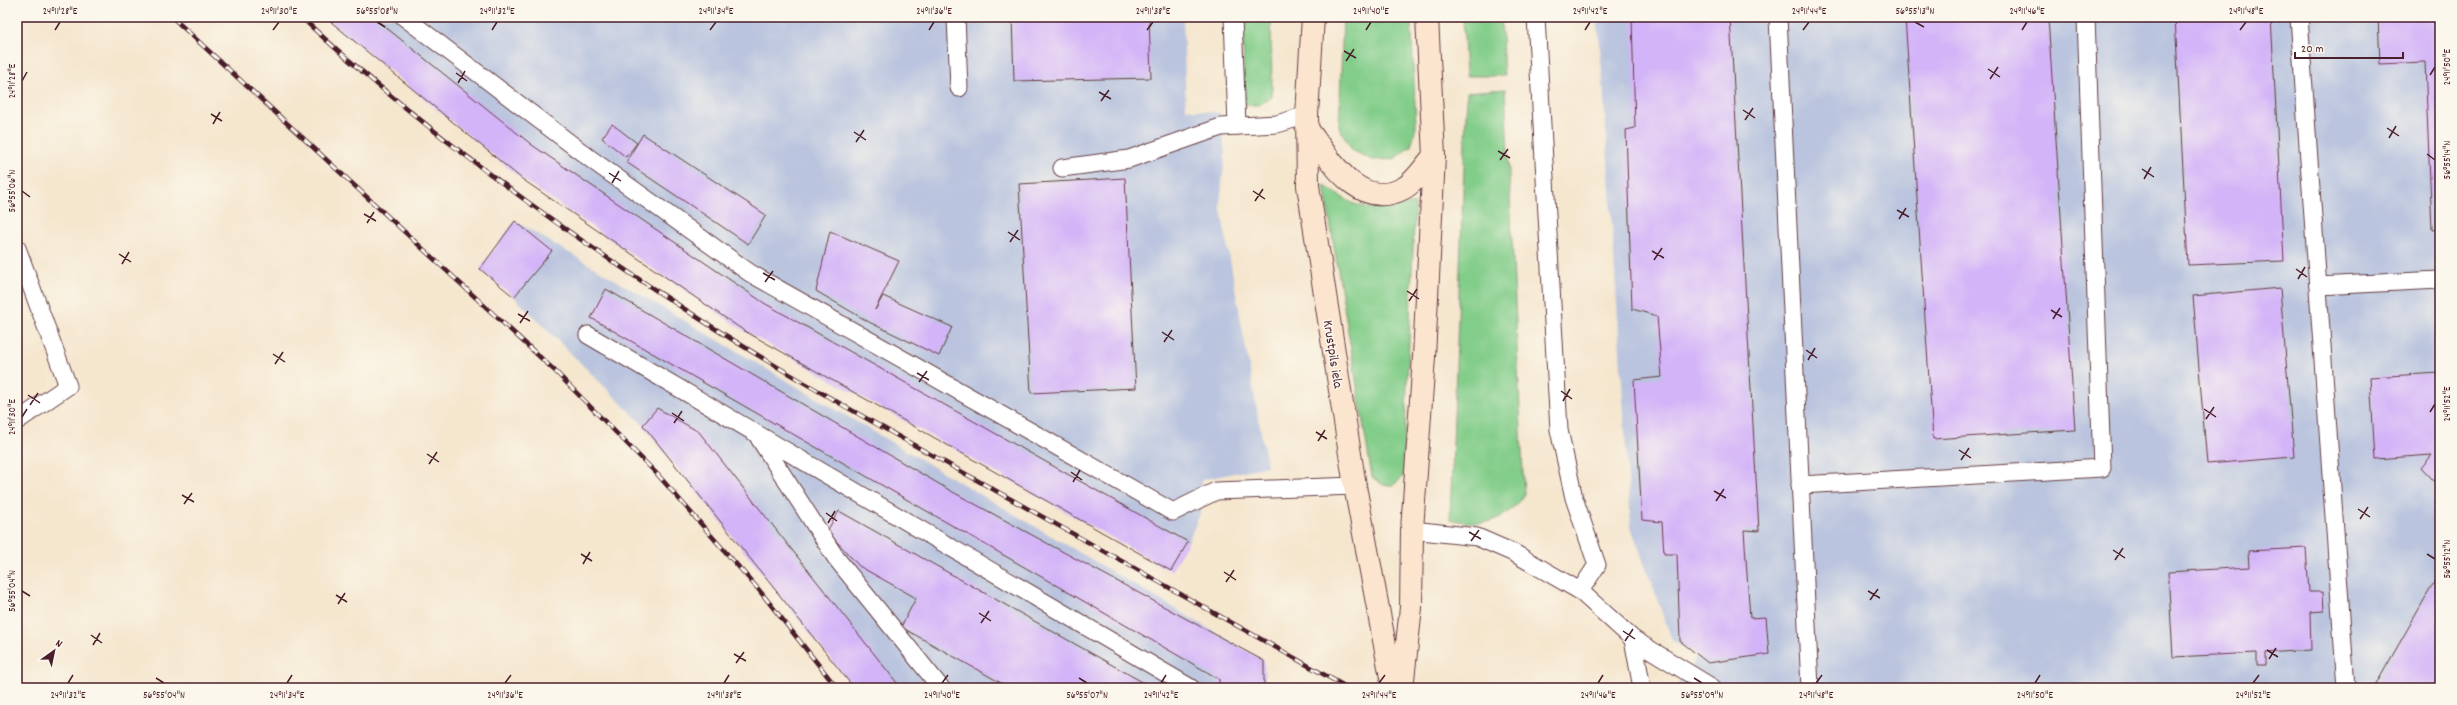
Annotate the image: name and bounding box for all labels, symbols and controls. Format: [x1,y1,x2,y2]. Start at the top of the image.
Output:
text: 24°11'28"E [43,5,78,19]
text: 24°11'30"E [261,5,297,19]
text: 56°55'08"N [356,5,398,19]
text: 24°11'32"E [480,5,515,19]
text: 24°11'34"E [699,5,734,19]
text: 24°11'36"E [916,5,952,19]
text: 24°11'38"E [1136,5,1171,19]
text: 24°11'40"E [1353,5,1389,19]
text: 24°11'42"E [1573,5,1608,19]
text: 24°11'44"E [1792,5,1827,19]
text: 56°55'13"N [1895,5,1935,19]
text: 24°11'46"E [2009,5,2045,19]
text: 24°11'48"E [2229,5,2264,19]
scale bar [2295,34,2403,60]
text: 20 m [2301,41,2324,58]
text: 24°11'50"E [2441,48,2455,85]
text: 24°11'28"E [6,63,20,98]
text: 56°55'14"N [2441,141,2455,179]
text: 56°55'06"N [6,170,20,212]
street label: Krustpils iela [1317,319,1347,390]
text: 24°11'52"E [2441,386,2455,422]
text: 24°11'30"E [6,399,20,435]
text: 56°55'12"N [2441,539,2455,579]
text: 56°55'04"N [6,570,20,612]
north arrow [34,631,74,671]
text: N [52,636,65,653]
text: 24°11'32"E [51,689,86,703]
text: 56°55'04"N [143,689,185,703]
text: 24°11'34"E [270,689,305,703]
text: 24°11'36"E [487,689,523,703]
text: 24°11'38"E [707,689,742,703]
text: 24°11'40"E [924,689,960,703]
text: 56°55'07"N [1066,689,1108,703]
text: 24°11'42"E [1144,689,1179,703]
text: 24°11'44"E [1362,689,1397,703]
text: 24°11'46"E [1580,689,1616,703]
text: 56°55'09"N [1681,689,1723,703]
text: 24°11'48"E [1799,689,1834,703]
text: 24°11'50"E [2017,689,2054,703]
text: 24°11'52"E [2235,689,2271,703]

